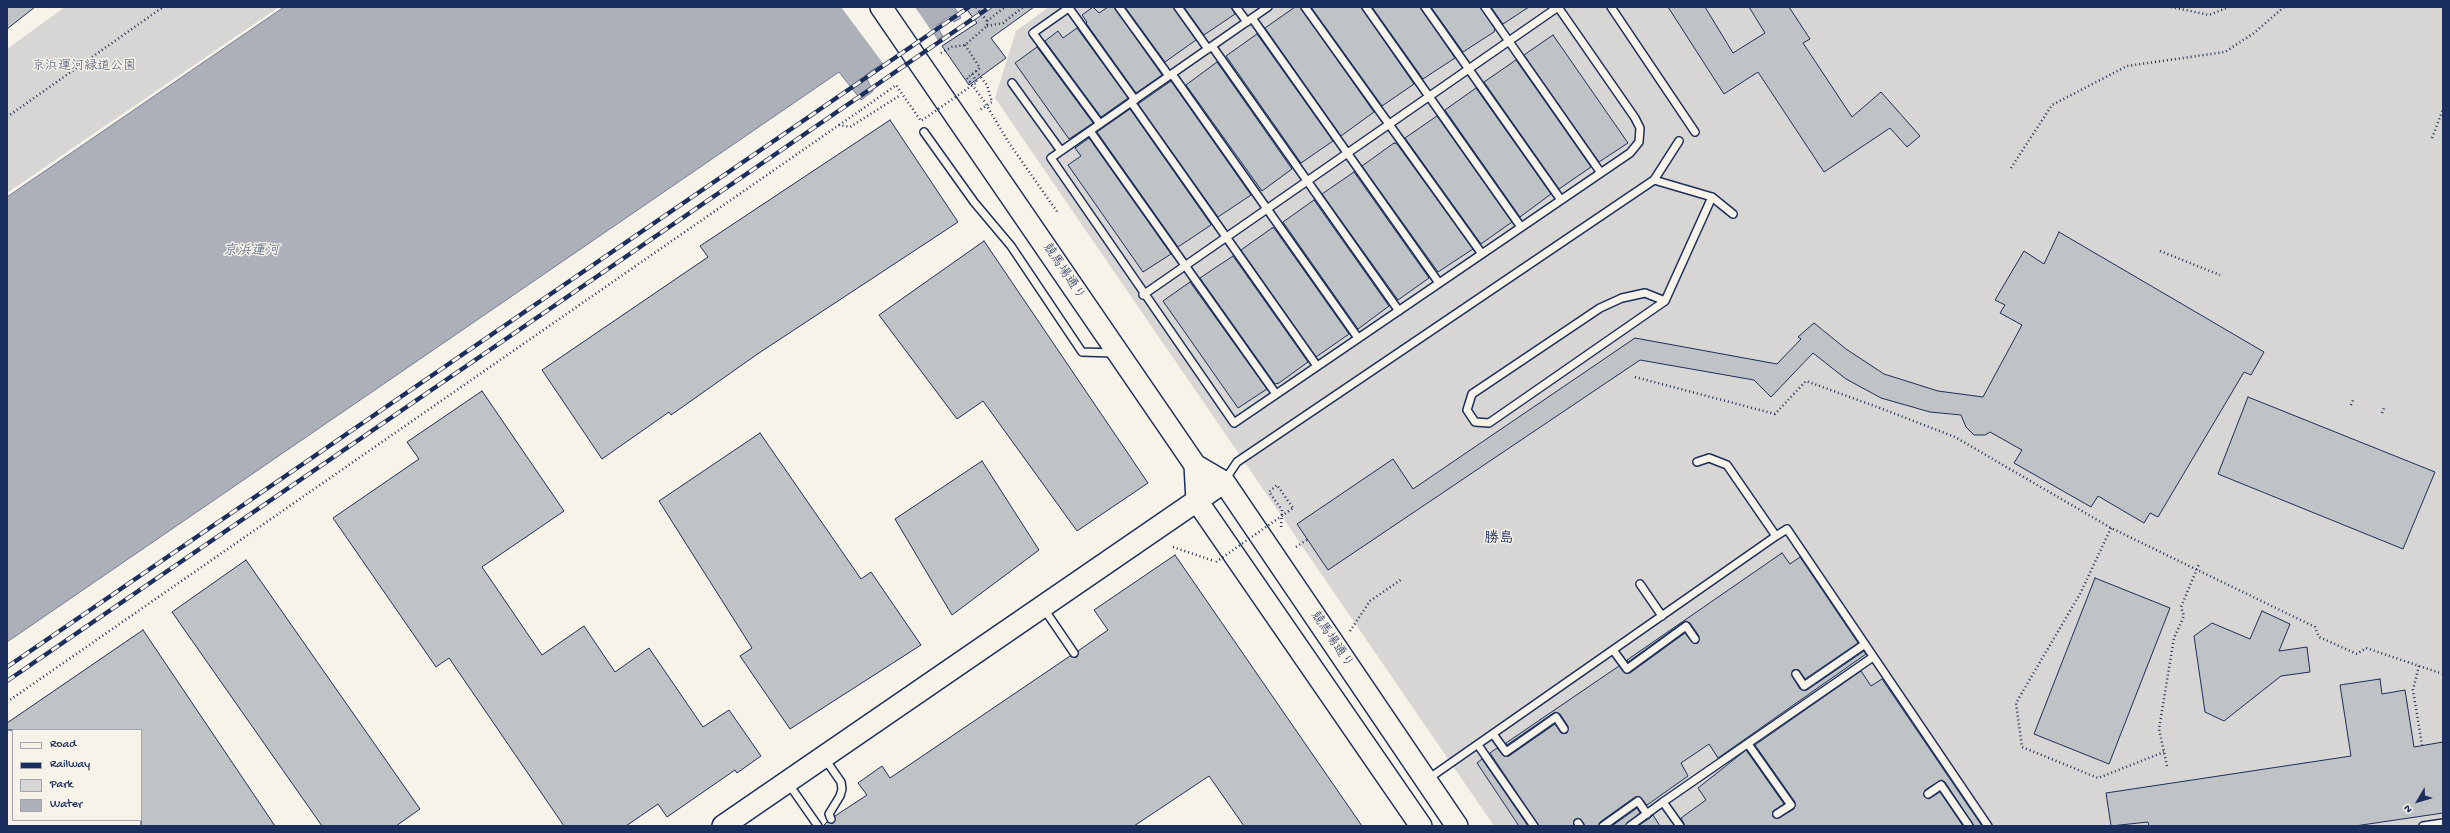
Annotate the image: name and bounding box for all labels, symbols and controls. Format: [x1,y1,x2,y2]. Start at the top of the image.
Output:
park label: 京浜運河緑道公園 [32,59,136,75]
street label: 競馬場通り [1038,241,1088,303]
water label: 京浜運河 [223,244,279,260]
district label: 勝島 [1484,531,1514,549]
street label: 競馬場通り [1306,609,1356,671]
legend [12,729,142,821]
text: Road [50,738,76,752]
text: Railway [50,758,90,772]
text: Park [50,778,73,792]
north arrow [2398,781,2438,821]
text: Water [50,798,82,812]
text: N [2402,802,2415,815]

